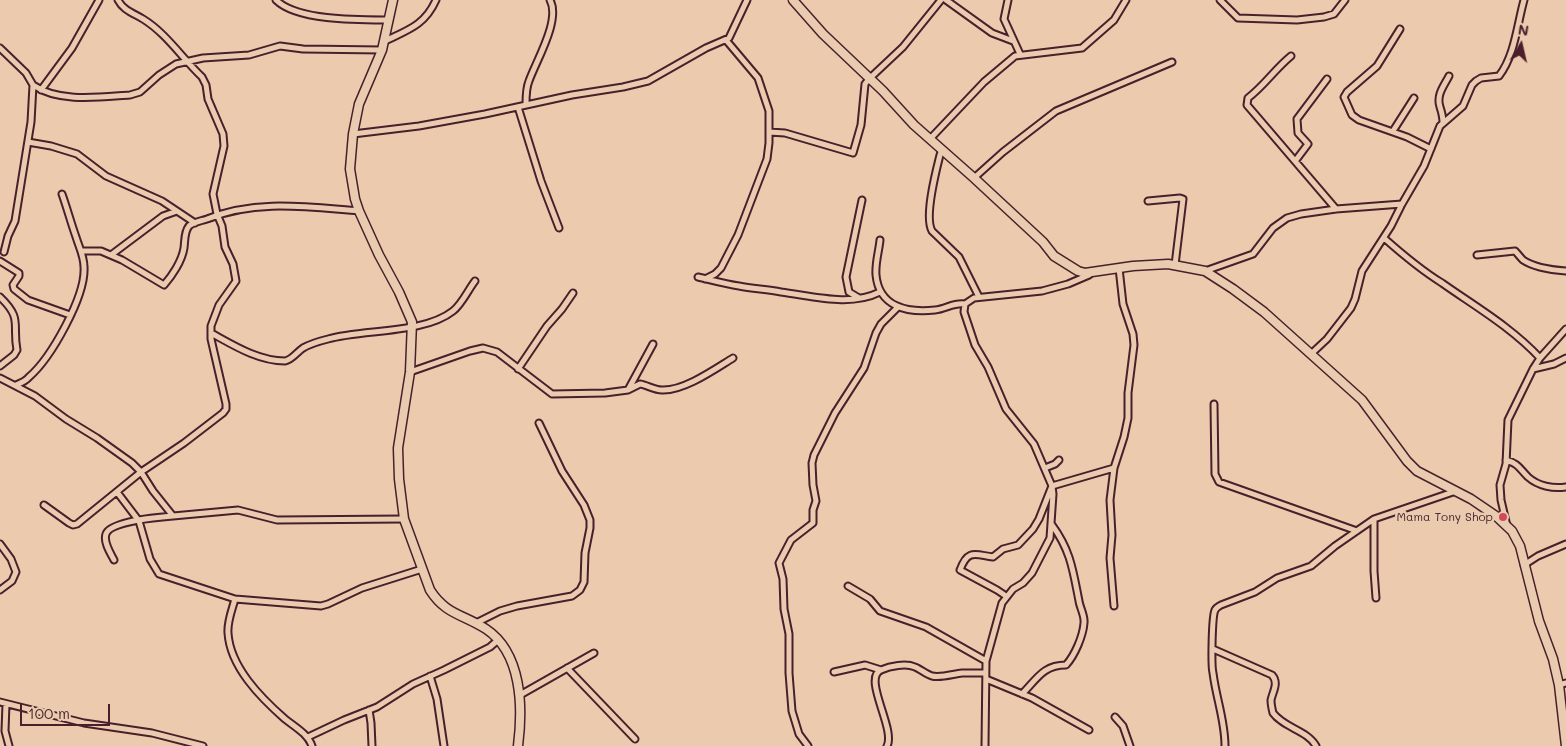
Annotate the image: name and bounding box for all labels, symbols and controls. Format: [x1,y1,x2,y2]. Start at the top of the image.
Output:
text: N [1517,19,1530,40]
north arrow [1496,20,1546,70]
place label: Mama Tony Shop [1396,510,1493,524]
marker: Mama Tony Shop [1497,511,1509,523]
scale bar [22,694,112,726]
text: 100 m [28,703,70,723]

